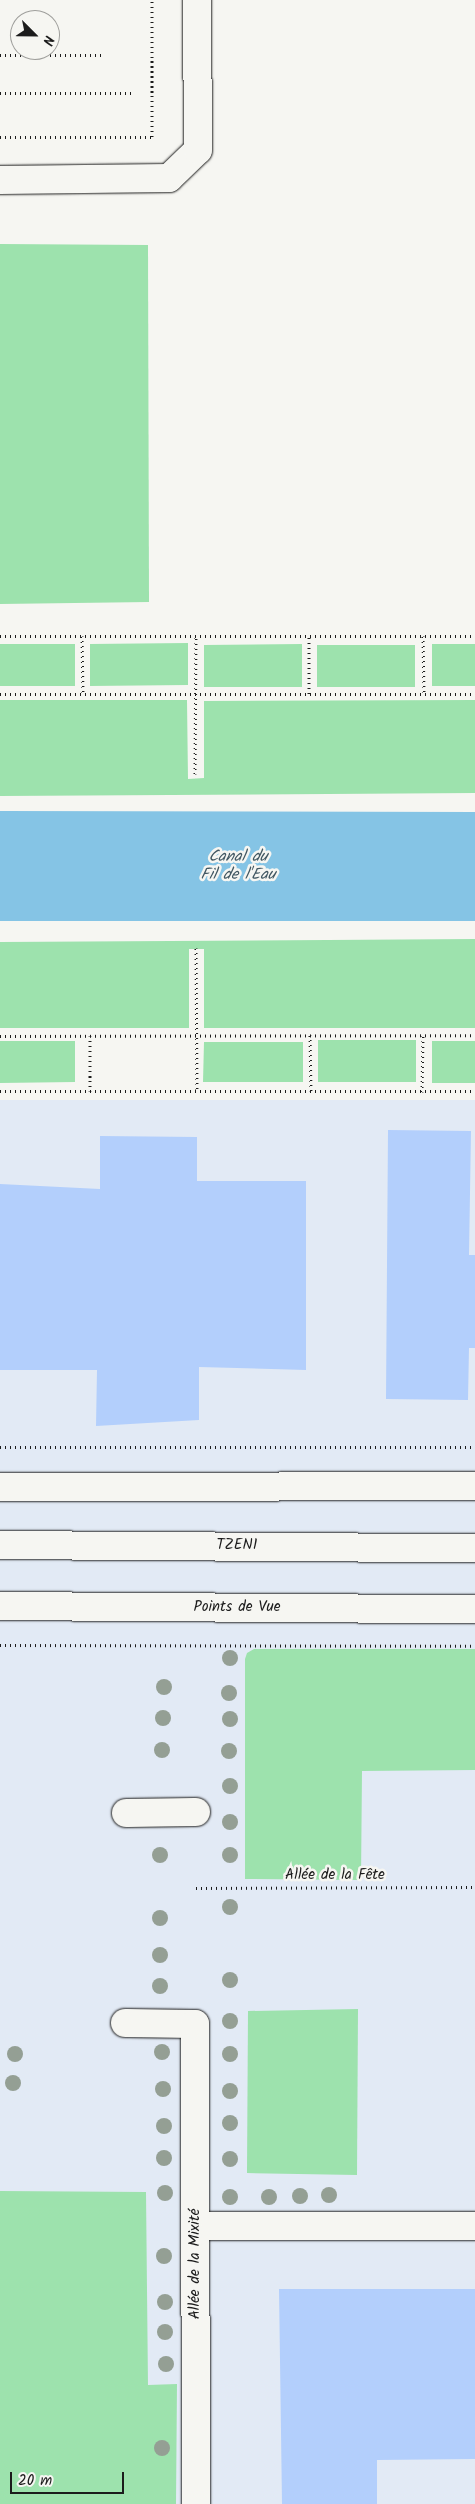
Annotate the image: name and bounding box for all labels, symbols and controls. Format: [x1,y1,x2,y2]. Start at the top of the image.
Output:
north arrow [10,10,60,60]
text: N [36,32,60,49]
water label: Canal du Fil de l'Eau [201,847,275,885]
street label: TZEN1 [217,1537,257,1555]
street label: Points de Vue [194,1599,280,1617]
street label: Allée de la Fête [285,1867,385,1885]
street label: Allée de la Mixité [187,2209,205,2319]
scale bar [12,2462,126,2494]
text: 20 m [18,2469,52,2493]

